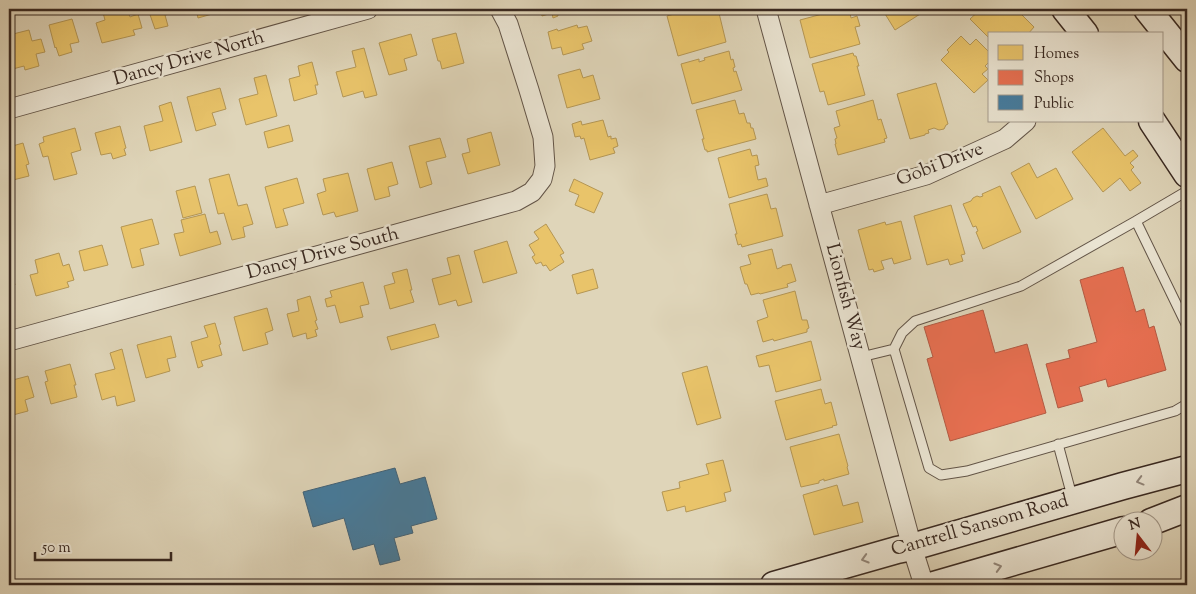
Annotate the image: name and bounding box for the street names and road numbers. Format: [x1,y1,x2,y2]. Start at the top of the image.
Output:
street label: Dancy Drive North [110,24,268,94]
street label: Gobi Drive [893,136,988,194]
street label: Dancy Drive South [244,221,402,287]
street label: Lionfish Way [818,241,872,354]
street label: Cantrell Sansom Road [888,488,1072,564]

